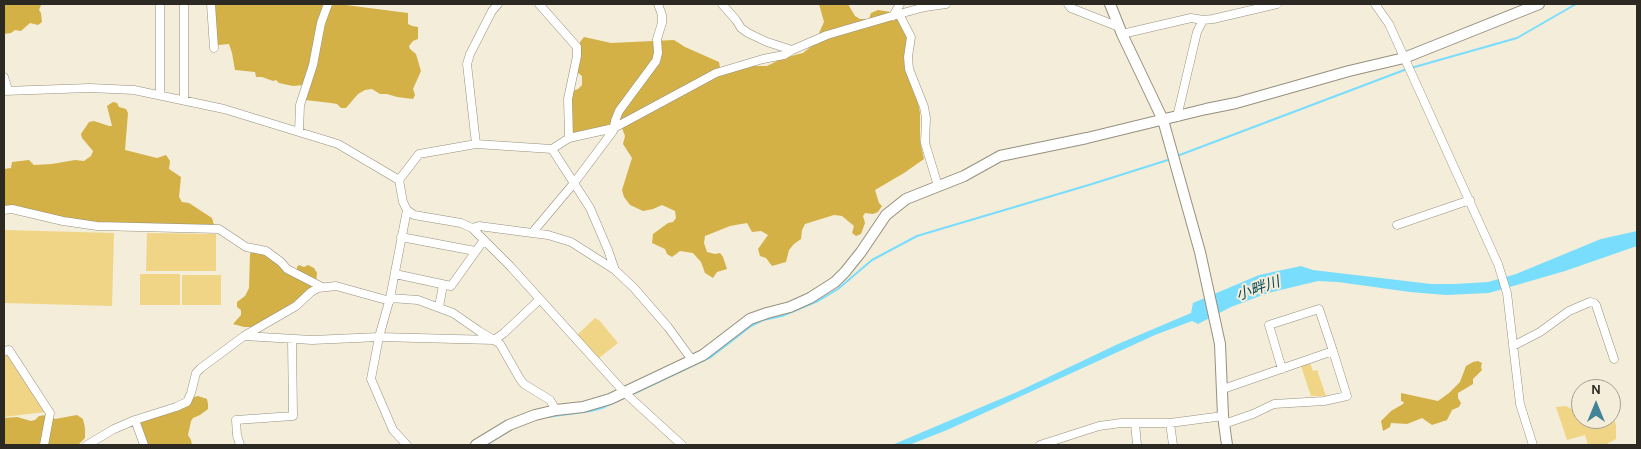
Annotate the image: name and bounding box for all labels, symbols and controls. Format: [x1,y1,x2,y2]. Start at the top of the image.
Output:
water label: 小畔川 [1234,273,1282,305]
north arrow [1571,379,1621,429]
text: N [1591,381,1601,398]

